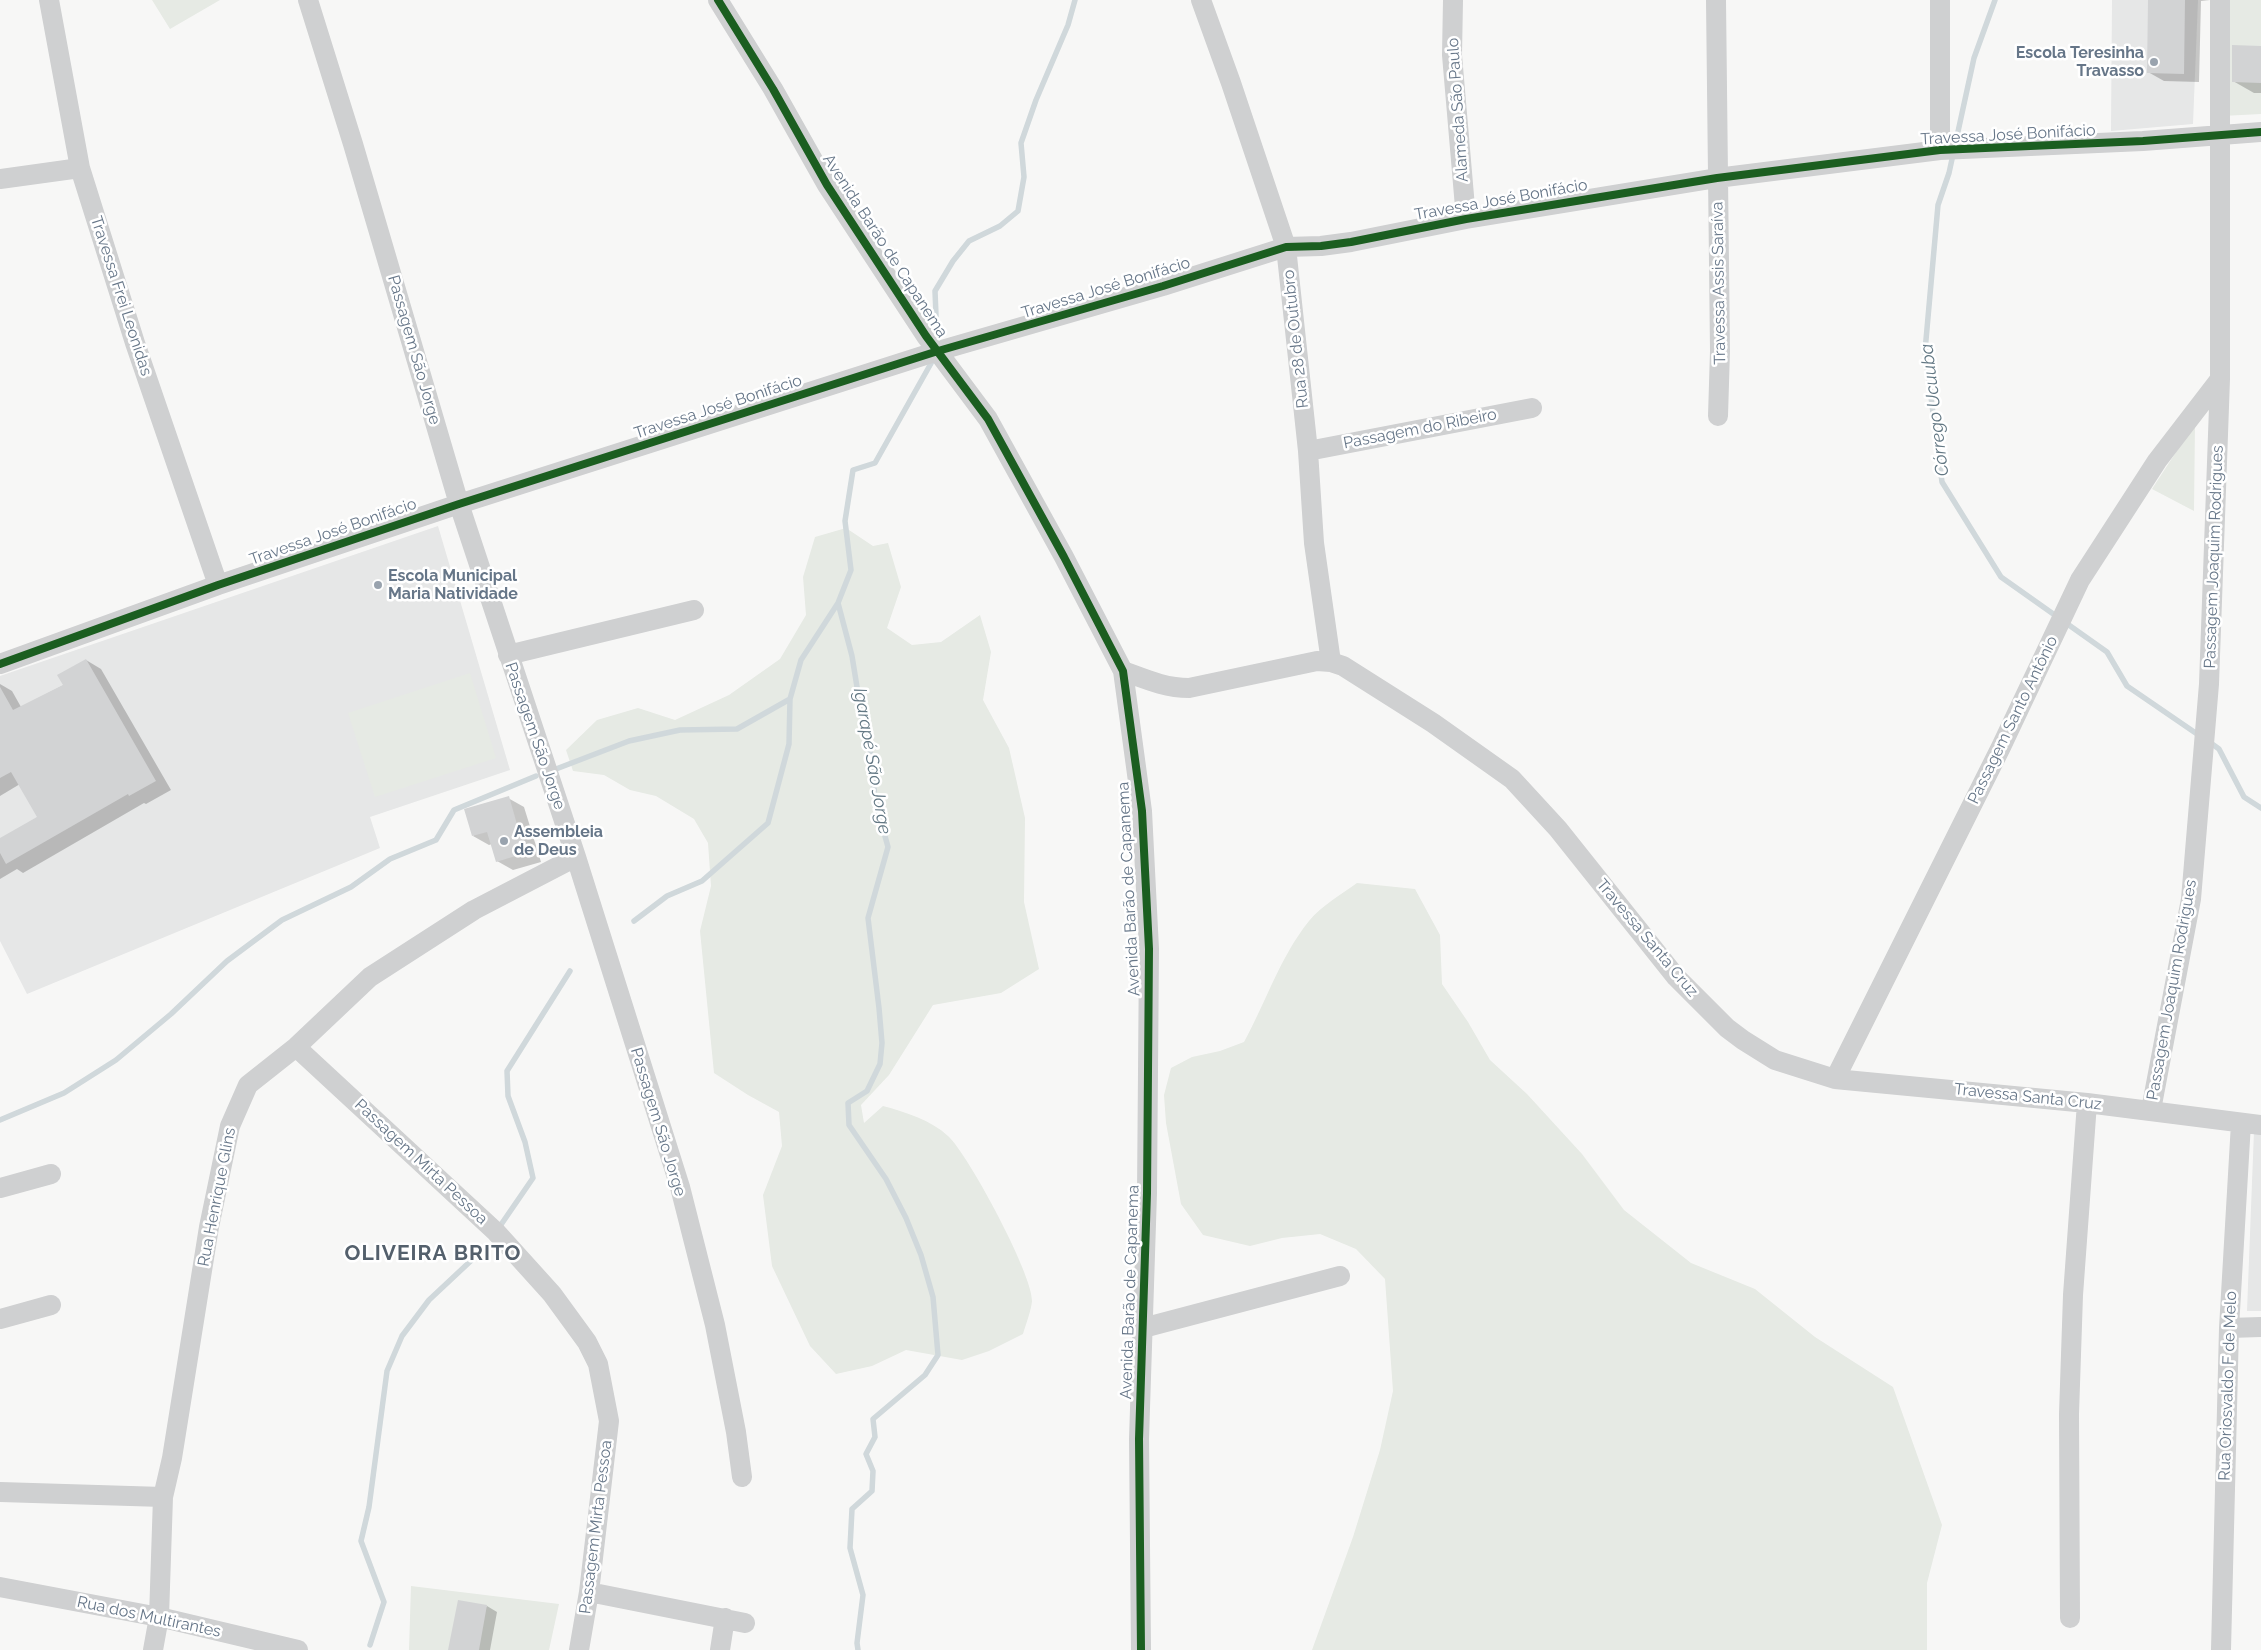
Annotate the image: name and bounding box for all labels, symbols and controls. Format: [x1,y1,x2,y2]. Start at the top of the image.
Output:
street label: Alameda São Paulo [1443,37,1473,183]
place label: Escola Teresinha Travasso [2016,43,2144,81]
marker: Escola Teresinha Travasso [2148,56,2160,68]
street label: Travessa José Bonifácio [1920,121,2096,149]
street label: Avenida Barão de Capanema [819,151,951,341]
street label: Travessa José Bonifácio [1413,175,1589,225]
street label: Travessa Assis Saraíva [1708,201,1730,365]
street label: Travessa Frei Leonidas [86,214,156,378]
street label: Travessa José Bonifácio [1019,253,1193,323]
street label: Rua 28 de Outubro [1279,269,1313,409]
street label: Passagem São Jorge [383,273,445,427]
water label: Córrego Ucuuba [1916,342,1954,478]
street label: Travessa José Bonifácio [632,371,804,443]
street label: Passagem do Ribeiro [1342,405,1498,453]
street label: Passagem Joaquim Rodrigues [2201,445,2227,669]
street label: Travessa José Bonifácio [247,494,419,570]
place label: Escola Municipal Maria Natividade [388,566,518,604]
marker: Escola Municipal Maria Natividade [372,579,384,591]
street label: Passagem Santo Antônio [1964,633,2062,807]
street label: Passagem São Jorge [501,660,569,812]
water label: Igarapé São Jorge [849,686,895,836]
street label: Avenida Barão de Capanema [1114,781,1144,997]
place label: Assembleia de Deus [514,822,603,860]
marker: Assembleia de Deus [498,835,510,847]
street label: Travessa Santa Cruz [1592,875,1702,1001]
street label: Passagem Joaquim Rodrigues [2143,878,2201,1102]
street label: Passagem São Jorge [626,1045,690,1199]
street label: Travessa Santa Cruz [1953,1080,2103,1114]
street label: Passagem Mirta Pessoa [350,1095,492,1229]
street label: Rua Henrique Glins [194,1126,240,1268]
street label: Avenida Barão de Capanema [1117,1184,1143,1400]
district label: OLIVEIRA BRITO [343,1241,523,1267]
street label: Rua Oriosvaldo F de Melo [2215,1291,2241,1481]
street label: Passagem Mirta Pessoa [576,1439,616,1615]
street label: Rua dos Multirantes [75,1592,223,1642]

